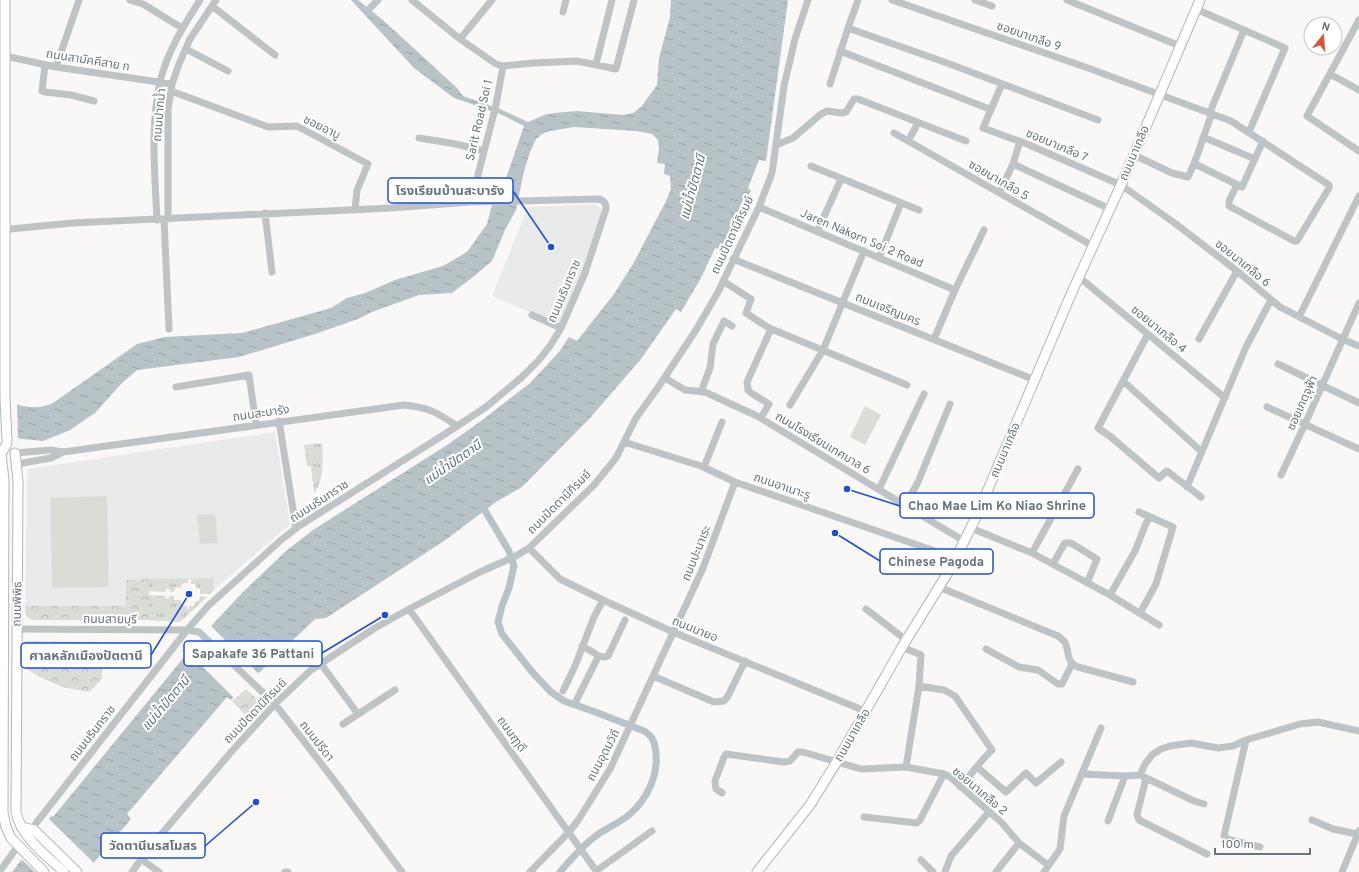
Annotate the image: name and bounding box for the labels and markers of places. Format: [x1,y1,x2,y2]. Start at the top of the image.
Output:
callout: โรงเรียนบ้านสะบารัง [388,178,513,203]
callout: Chao Mae Lim Ko Niao Shrine [900,493,1094,518]
callout: Chinese Pagoda [880,549,993,574]
callout: Sapakafe 36 Pattani [184,641,322,666]
callout: ศาลหลักเมืองปัตตานี [21,643,151,668]
callout: วัดตานีนรสโมสร [101,833,205,858]

